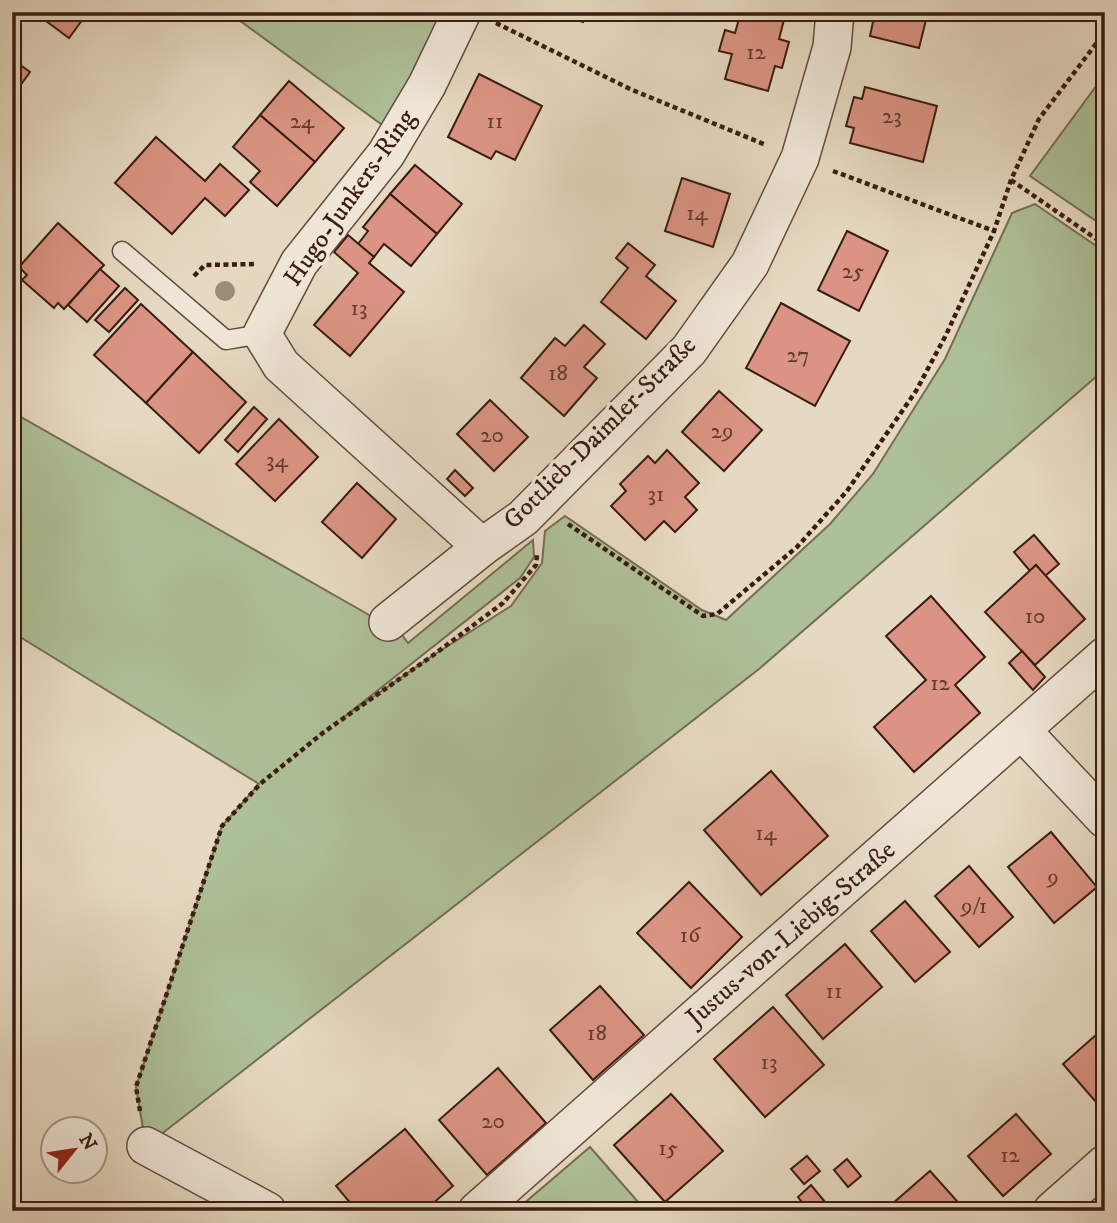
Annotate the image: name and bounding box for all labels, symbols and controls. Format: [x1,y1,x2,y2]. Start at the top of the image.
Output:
house number: 12 [746,38,767,67]
house number: 23 [882,102,902,131]
street label: Hugo-Junkers-Ring [277,103,423,293]
house number: 24 [290,107,315,136]
house number: 11 [487,107,503,136]
house number: 14 [686,199,709,228]
house number: 25 [842,257,864,286]
house number: 13 [350,294,368,323]
street label: Gottlieb-Daimler-Straße [496,329,704,537]
house number: 27 [787,341,809,370]
house number: 18 [548,359,568,388]
house number: 29 [711,417,733,446]
house number: 20 [480,421,504,450]
house number: 34 [266,446,289,475]
house number: 31 [647,480,665,509]
house number: 10 [1025,602,1045,631]
house number: 12 [930,669,951,698]
house number: 14 [755,819,778,848]
street label: Justus-von-Liebig-Straße [678,834,902,1035]
house number: 9 [1046,863,1059,892]
house number: 9/1 [960,892,987,921]
house number: 16 [680,921,701,950]
house number: 11 [826,977,842,1006]
house number: 18 [587,1019,607,1048]
house number: 13 [760,1048,778,1077]
house number: 20 [481,1107,505,1136]
north arrow [38,1114,108,1184]
text: N [74,1130,101,1155]
house number: 15 [658,1134,678,1163]
house number: 12 [1000,1141,1021,1170]

